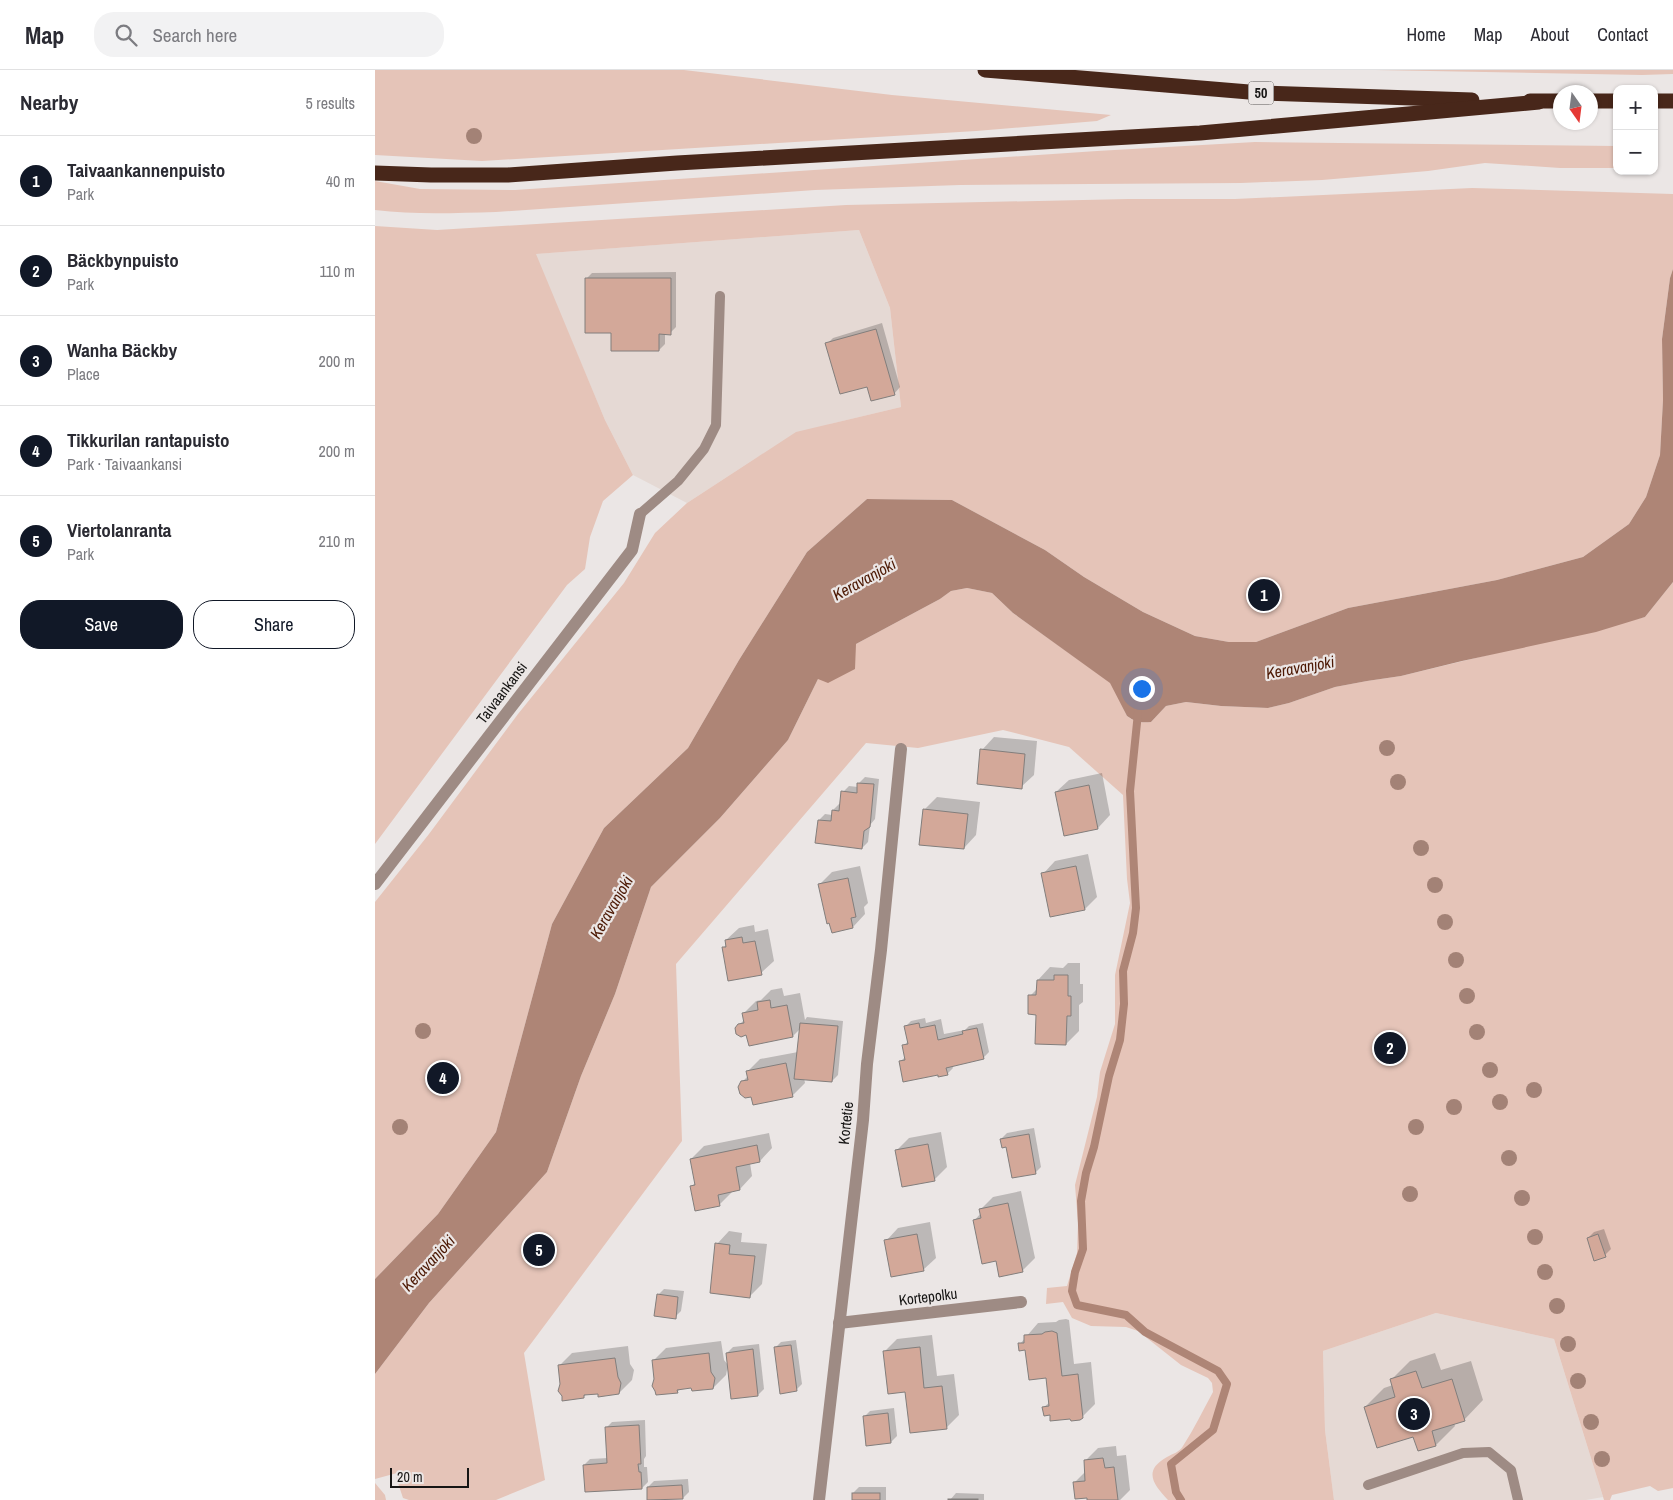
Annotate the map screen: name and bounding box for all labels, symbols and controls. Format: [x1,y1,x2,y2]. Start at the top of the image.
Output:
search box [94,12,444,57]
text: Map [25,19,64,51]
icon: search [112,21,140,49]
text: Search here [152,22,237,48]
text: Home [1406,22,1446,47]
text: Map [1474,22,1503,47]
text: About [1531,22,1569,47]
text: Contact [1597,22,1648,47]
road number: 50 [1249,82,1273,104]
north arrow [1553,85,1598,130]
map controls [1613,85,1658,175]
button: + [1613,85,1658,130]
text: Nearby [20,88,78,117]
text: 5 results [305,92,355,114]
button: − [1613,130,1658,175]
text: Taivaankannenpuisto [67,157,225,183]
text: 1 [32,170,40,192]
text: 40 m [326,170,355,192]
text: Park [67,183,94,205]
text: Bäckbynpuisto [67,247,179,273]
text: 2 [32,260,40,282]
text: 110 m [319,260,355,282]
text: Park [67,273,94,295]
text: Wanha Bäckby [67,337,177,363]
text: 3 [32,350,40,372]
text: 200 m [319,350,355,372]
text: Place [67,363,100,385]
text: Tikkurilan rantapuisto [67,427,230,453]
text: 4 [32,440,40,462]
text: 200 m [319,440,355,462]
text: Park · Taivaankansi [67,453,182,475]
text: Viertolanranta [67,517,172,543]
text: 5 [32,530,40,552]
text: 210 m [319,530,355,552]
text: Park [67,543,94,565]
water label: Keravanjoki [828,552,900,605]
pin: 1 [1248,576,1280,614]
button: Save [20,600,183,649]
button: Share [193,600,355,649]
water label: Keravanjoki [1264,650,1336,684]
street label: Taivaankansi [471,657,532,728]
your location [1129,676,1155,702]
water label: Keravanjoki [584,871,638,942]
pin: 2 [1374,1029,1406,1067]
pin: 4 [427,1059,459,1097]
street label: Kortetie [833,1100,858,1145]
water label: Keravanjoki [396,1230,460,1296]
pin: 5 [523,1231,555,1269]
street label: Kortepolku [897,1282,958,1311]
pin: 3 [1398,1395,1430,1433]
scale bar [390,1465,469,1488]
text: 20 m [397,1468,423,1486]

